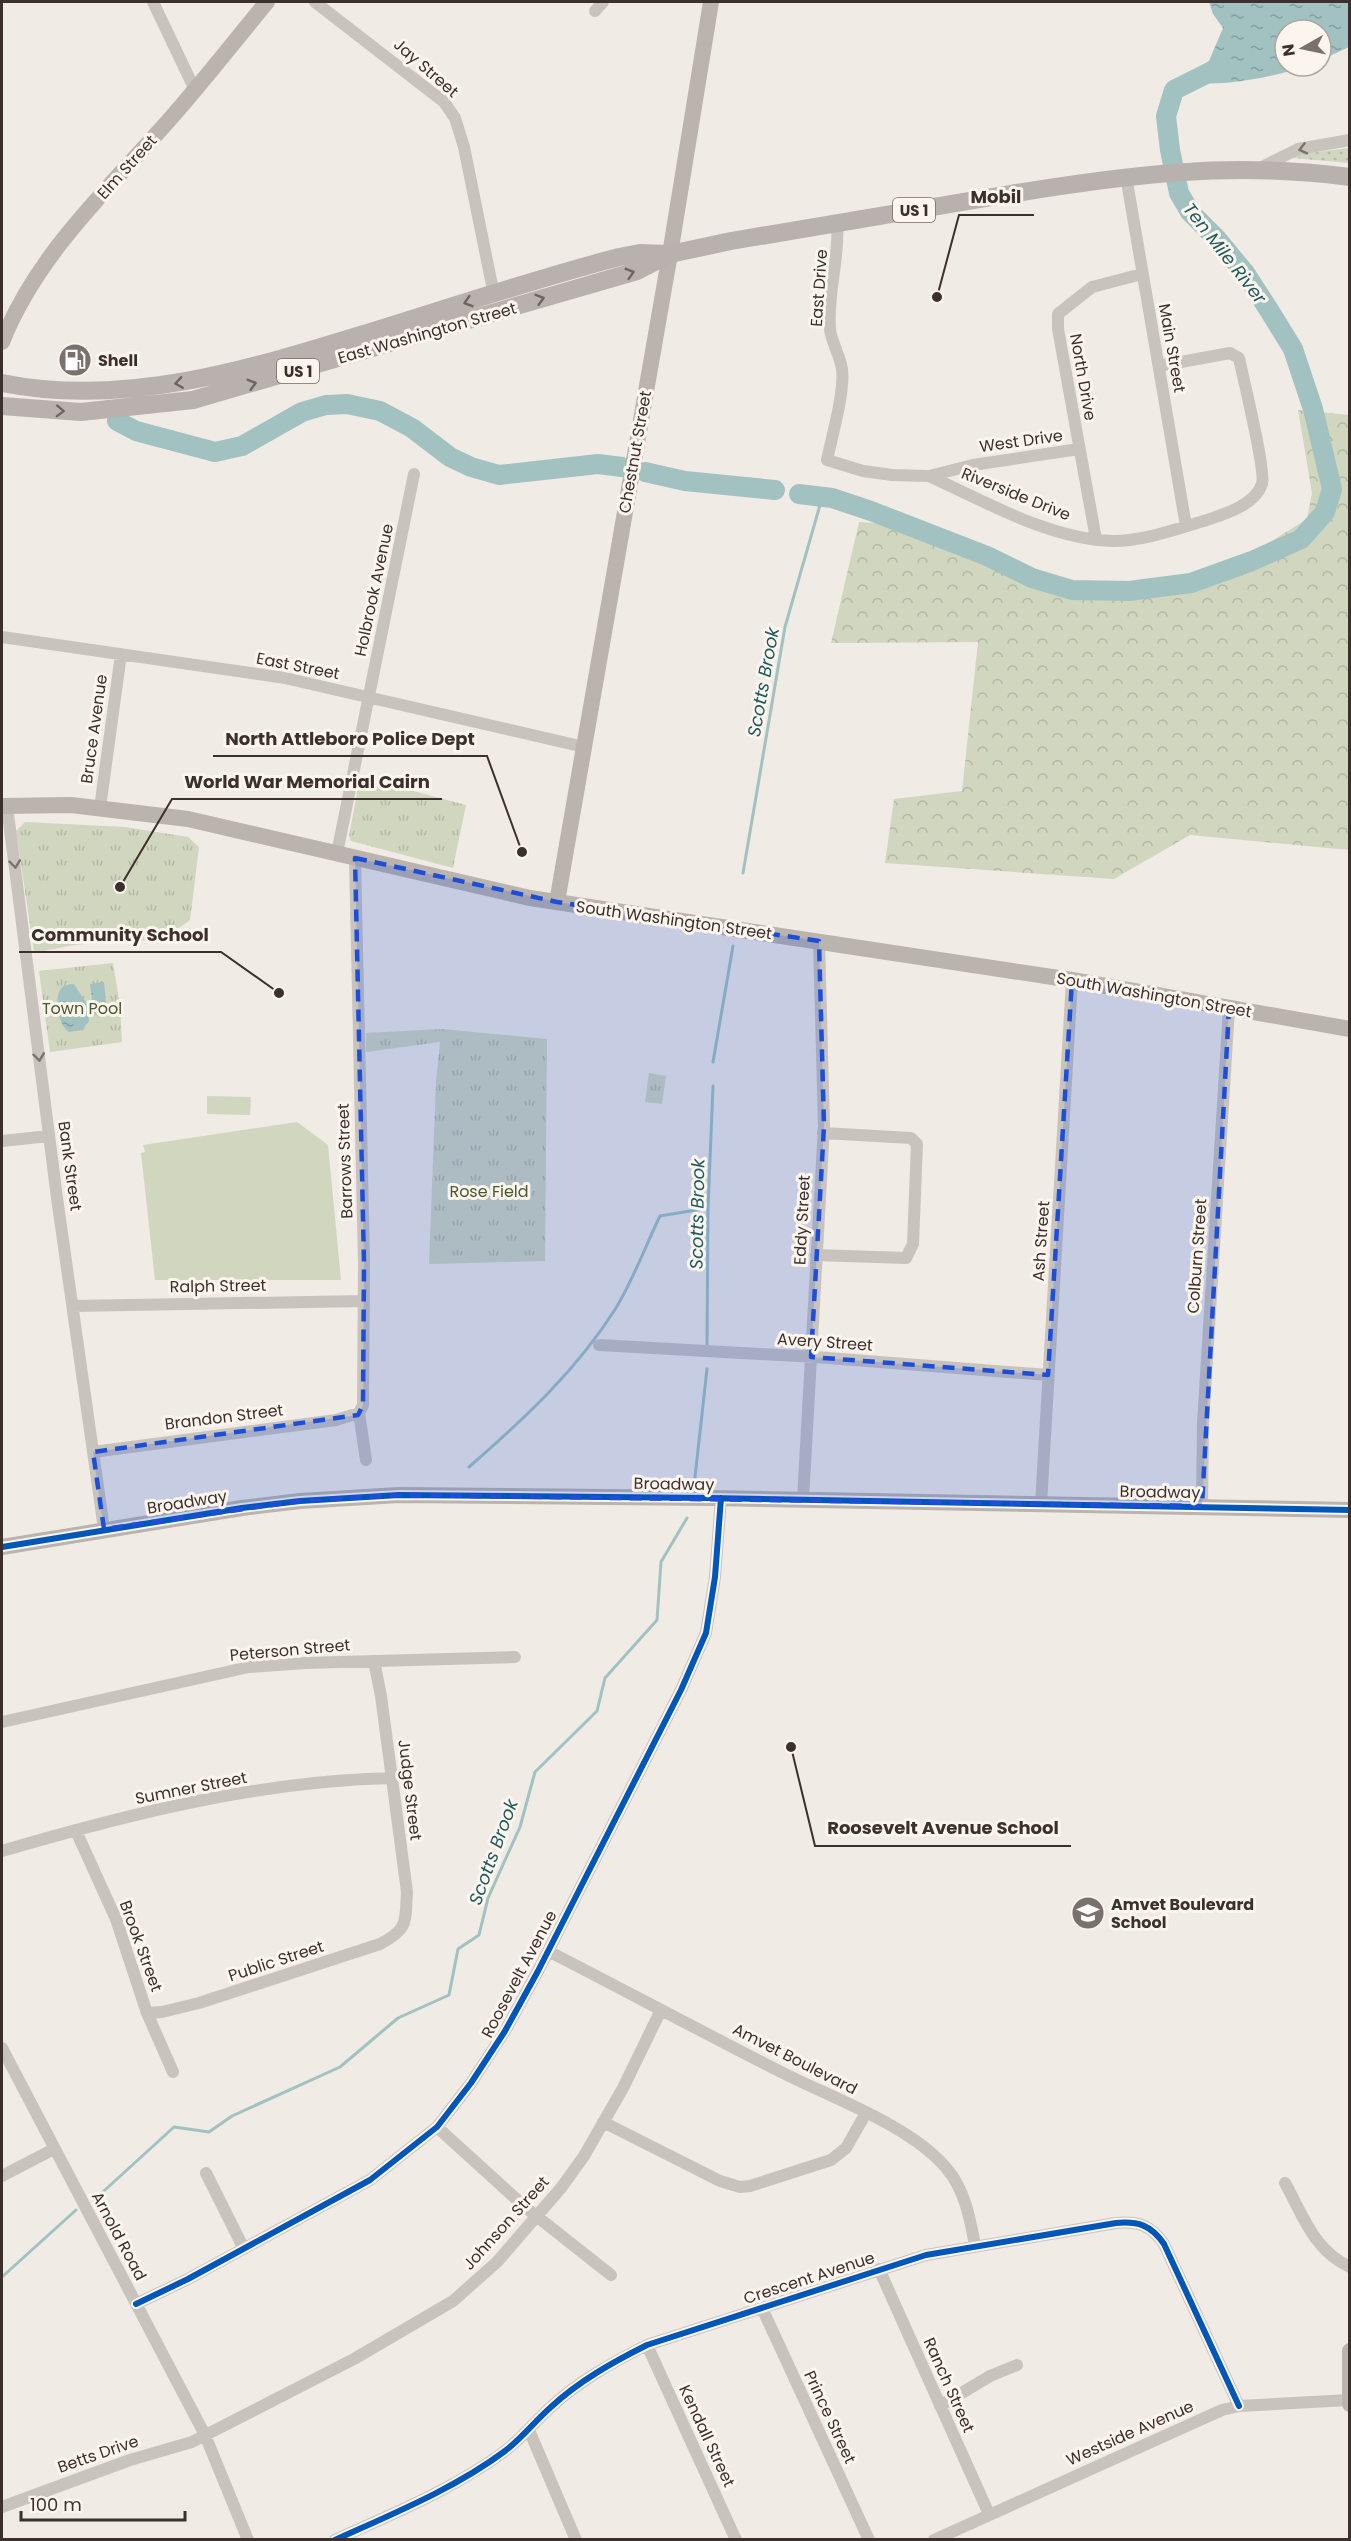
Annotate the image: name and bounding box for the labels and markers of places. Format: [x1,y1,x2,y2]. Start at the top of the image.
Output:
callout: Mobil [959,179,1034,215]
fuel station icon: Shell [57,342,93,378]
place label: Shell [98,349,138,372]
callout: North Attleboro Police Dept [213,720,487,756]
callout: World War Memorial Cairn [172,763,442,799]
callout: Community School [19,916,221,952]
callout: Roosevelt Avenue School [815,1810,1071,1846]
place label: Amvet Boulevard School [1111,1893,1254,1934]
school or university icon: Amvet Boulevard School [1070,1895,1106,1931]

